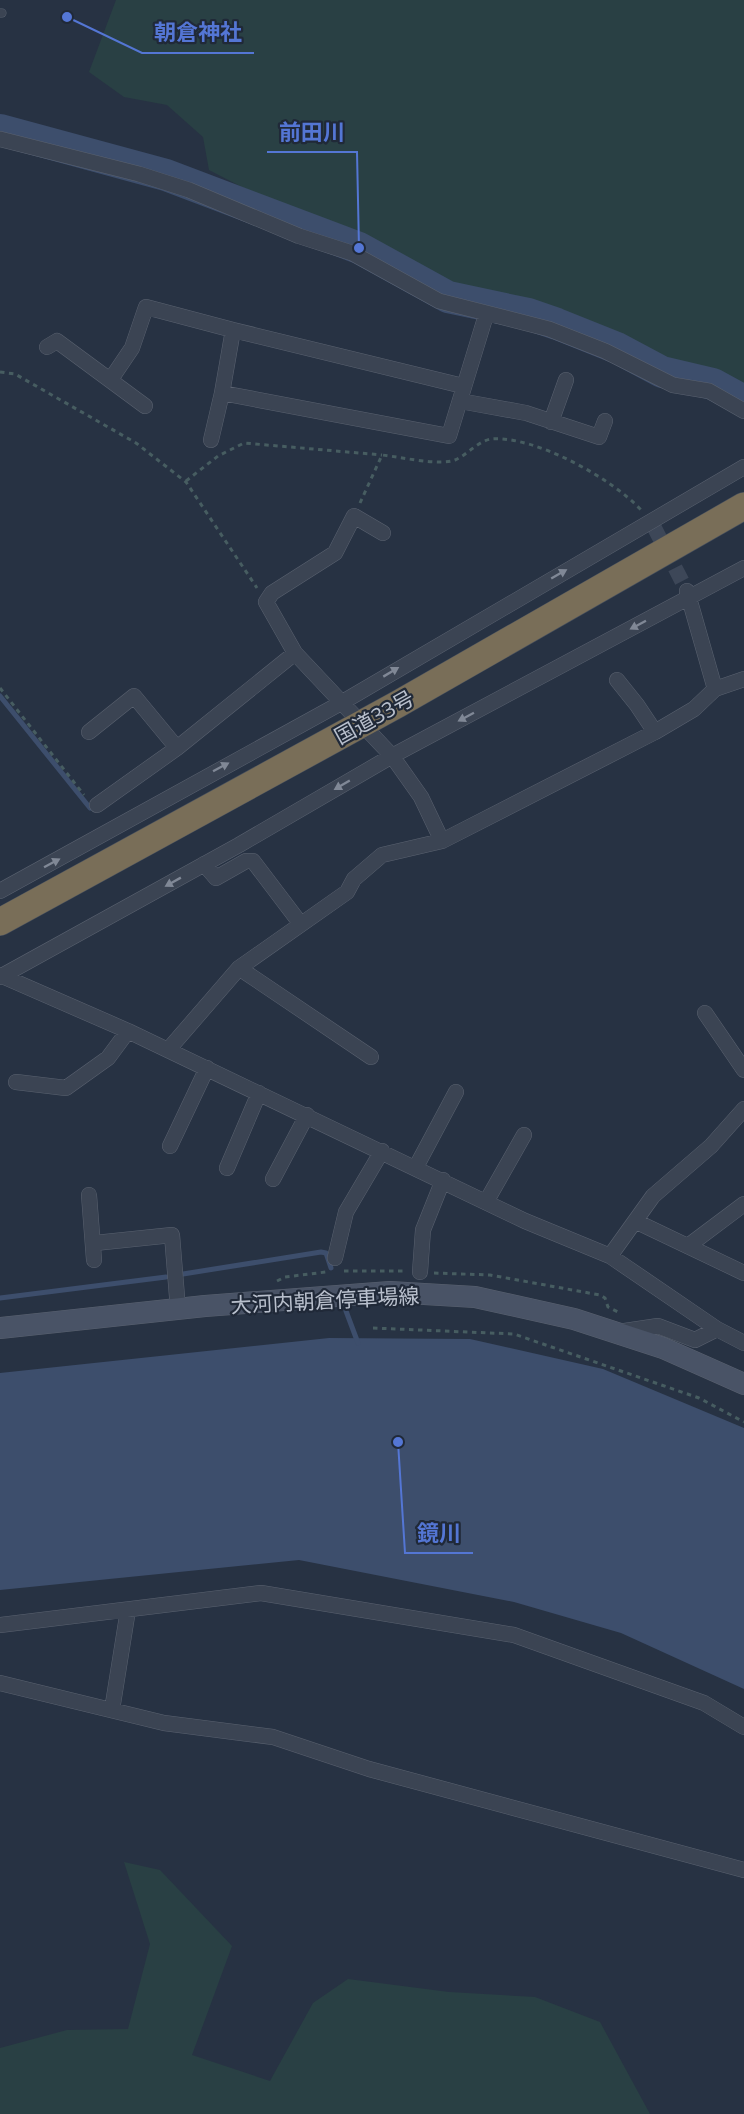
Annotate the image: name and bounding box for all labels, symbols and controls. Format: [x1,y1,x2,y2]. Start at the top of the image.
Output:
callout: 朝倉神社 [142,13,254,53]
text: 朝倉神社 [154,16,242,46]
callout: 前田川 [267,112,357,152]
text: 前田川 [279,116,345,146]
one-way arrow [551,568,567,579]
one-way arrow [629,620,646,630]
one-way arrow [383,667,399,678]
street label: 国道33号 [329,684,419,750]
one-way arrow [457,712,474,722]
one-way arrow [213,762,230,772]
one-way arrow [333,780,350,790]
one-way arrow [43,858,60,868]
one-way arrow [164,877,181,887]
street label: 大河内朝倉停車場線 [230,1281,420,1319]
callout: 鏡川 [405,1513,473,1553]
text: 鏡川 [417,1517,461,1547]

